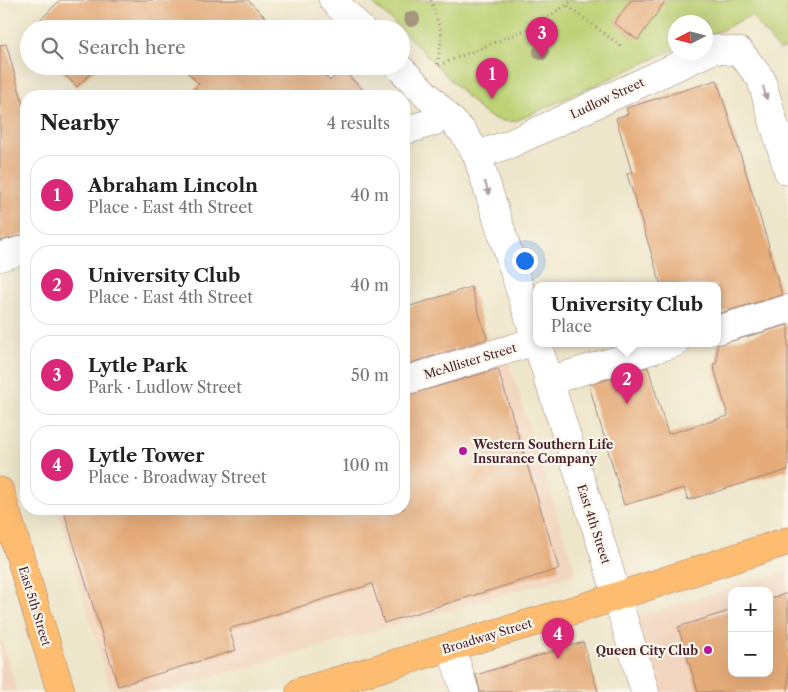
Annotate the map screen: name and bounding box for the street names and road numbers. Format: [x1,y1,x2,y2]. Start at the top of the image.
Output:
street label: Ludlow Street [568,74,647,122]
street label: McAllister Street [422,340,519,382]
street label: East 4th Street [574,482,614,567]
street label: East 5th Street [16,564,54,648]
street label: Broadway Street [440,615,534,657]

